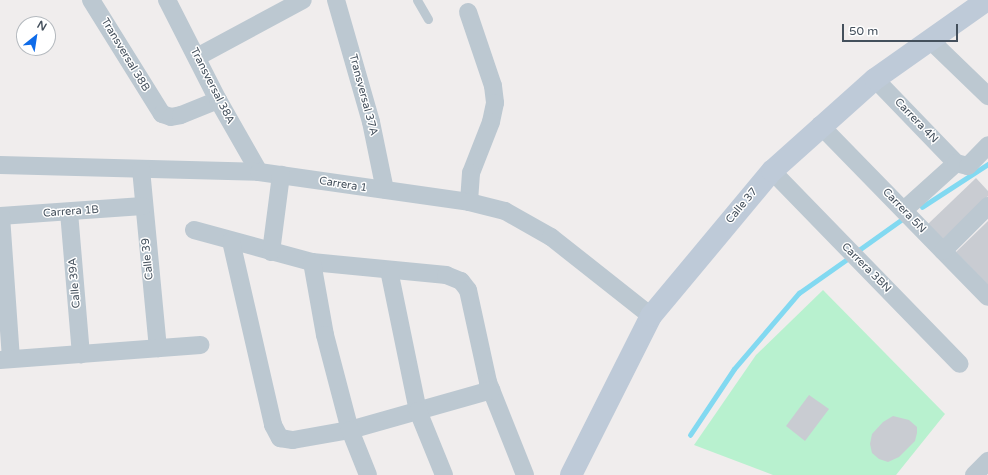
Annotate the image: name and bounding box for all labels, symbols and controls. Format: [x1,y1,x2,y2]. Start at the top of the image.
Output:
north arrow [16,16,56,56]
street label: Transversal 38B [98,16,152,94]
scale bar [844,16,960,42]
text: N [35,18,49,34]
text: 50 m [849,24,878,38]
street label: Transversal 38A [187,46,237,126]
street label: Transversal 37A [346,53,380,137]
street label: Carrera 4N [891,96,941,146]
street label: Carrera 1 [318,175,368,195]
street label: Calle 37 [723,186,761,226]
street label: Carrera 5N [879,186,929,236]
street label: Carrera 1B [43,203,99,221]
street label: Calle 39 [139,237,157,281]
street label: Carrera 3BN [838,240,894,296]
street label: Calle 39A [66,257,84,309]

